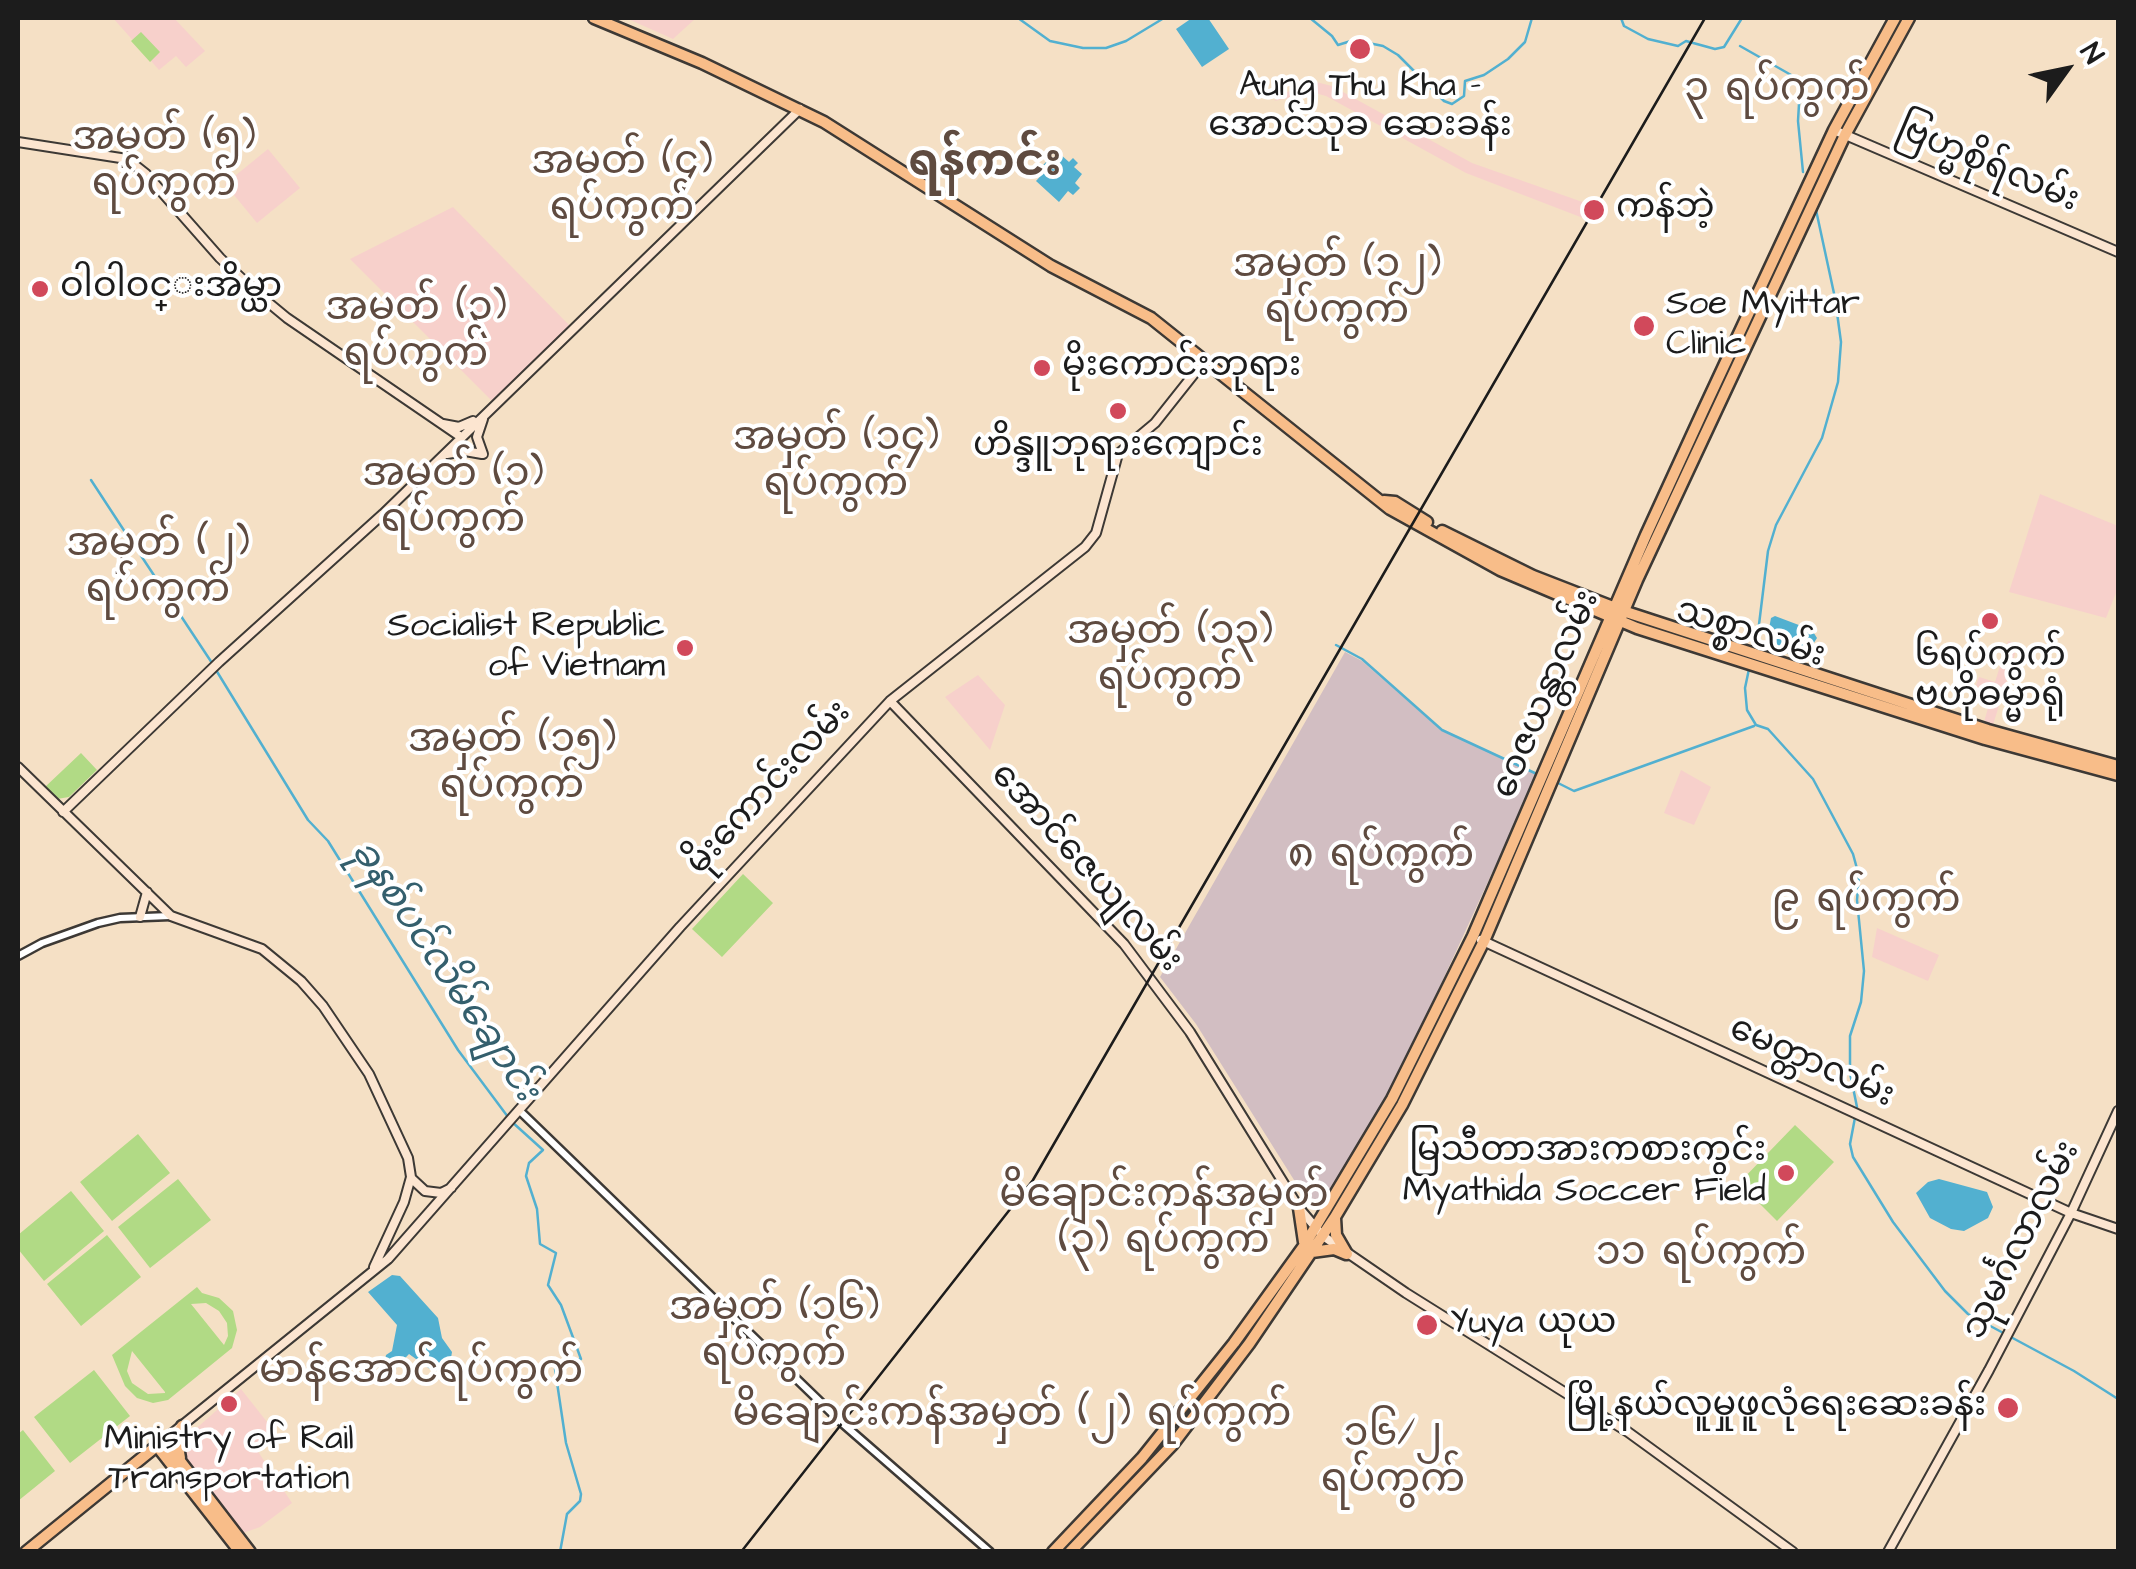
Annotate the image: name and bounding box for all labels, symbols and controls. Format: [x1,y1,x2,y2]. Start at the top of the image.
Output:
north arrow [2016,20,2116,120]
text: N [2070,35,2113,71]
marker: Aung Thu Kha - အောင်သုခ ဆေးခန်း [1347,36,1373,62]
place label: Aung Thu Kha - အောင်သုခ ဆေးခန်း [1208,67,1512,149]
district label: ၃ ရပ်ကွက် [1684,68,1870,116]
street label: ဗြဟ္မစိုရ်လမ်း [1890,109,2084,223]
district label: အမှတ် (၅) ရပ်ကွက် [72,117,256,211]
district label: ရန်ကင်း [908,139,1062,193]
district label: အမှတ် (၄) ရပ်ကွက် [531,141,713,235]
place label: ကန်ဘဲ့ [1616,189,1715,231]
marker: ကန်ဘဲ့ [1581,197,1607,223]
district label: အမှတ် (၁၂) ရပ်ကွက် [1233,244,1441,338]
place label: ဝါဝါဝင္းအိမ္ယာ [60,268,282,310]
marker: ဝါဝါဝင္းအိမ္ယာ [29,278,51,300]
place label: Soe Myittar Clinic [1666,285,1860,367]
district label: အမှတ် (၃) ရပ်ကွက် [325,287,507,381]
marker: Soe Myittar Clinic [1631,313,1657,339]
place label: မိုးကောင်းဘုရား [1062,347,1301,389]
marker: မိုးကောင်းဘုရား [1031,357,1053,379]
marker: ဟိန္ဒူဘုရားကျောင်း [1107,400,1129,422]
district label: အမှတ် (၁၄) ရပ်ကွက် [733,417,939,511]
place label: ဟိန္ဒူဘုရားကျောင်း [973,427,1263,469]
district label: အမှတ် (၁) ရပ်ကွက် [362,453,544,547]
district label: အမှတ် (၂) ရပ်ကွက် [66,523,250,617]
street label: ဝေဇယန္တာလမ်း [1485,585,1611,805]
street label: သစ္စာလမ်း [1670,591,1830,679]
place label: Socialist Republic of Vietnam [387,607,665,689]
marker: ၆ရပ်ကွက် ဗဟိုဓမ္မာရုံ [1979,610,2001,632]
district label: အမှတ် (၁၃) ရပ်ကွက် [1067,611,1273,705]
marker: Socialist Republic of Vietnam [674,637,696,659]
place label: ၆ရပ်ကွက် ဗဟိုဓမ္မာရုံ [1914,637,2066,719]
street label: မိုးကောင်းလမ်း [679,693,861,885]
district label: အမှတ် (၁၅) ရပ်ကွက် [408,719,616,813]
street label: အောင်ဇေယျလမ်း [980,756,1190,982]
water label: ခုနစ်ပင်လိမ်ချောင်း [339,832,547,1112]
district label: ၈ ရပ်ကွက် [1288,834,1474,882]
district label: ၉ ရပ်ကွက် [1771,879,1961,927]
street label: မေတ္တာလမ်း [1722,1009,1900,1119]
place label: မြသီတာအားကစားကွင်း Myathida Soccer Field [1403,1132,1766,1214]
street label: သုမင်္ဂလာလမ်း [1955,1135,2091,1347]
marker: မြသီတာအားကစားကွင်း Myathida Soccer Field [1775,1162,1797,1184]
district label: မိချောင်းကန်အမှတ် (၃) ရပ်ကွက် [999,1174,1329,1268]
district label: ၁၁ ရပ်ကွက် [1596,1232,1806,1280]
district label: အမှတ် (၁၆) ရပ်ကွက် [669,1287,879,1381]
place label: Yuya ယုယ [1450,1304,1616,1346]
marker: Yuya ယုယ [1414,1312,1440,1338]
district label: မာန်အောင်ရပ်ကွက် [259,1350,583,1398]
place label: မြို့နယ်လူမှုဖူလုံရေးဆေးခန်း [1566,1387,1986,1429]
marker: Ministry of Rail Transportation [218,1393,240,1415]
district label: မိချောင်းကန်အမှတ် (၂) ရပ်ကွက် [732,1393,1292,1441]
marker: မြို့နယ်လူမှုဖူလုံရေးဆေးခန်း [1995,1395,2021,1421]
district label: ၁၆/၂ ရပ်ကွက် [1321,1413,1465,1507]
place label: Ministry of Rail Transportation [104,1420,354,1502]

